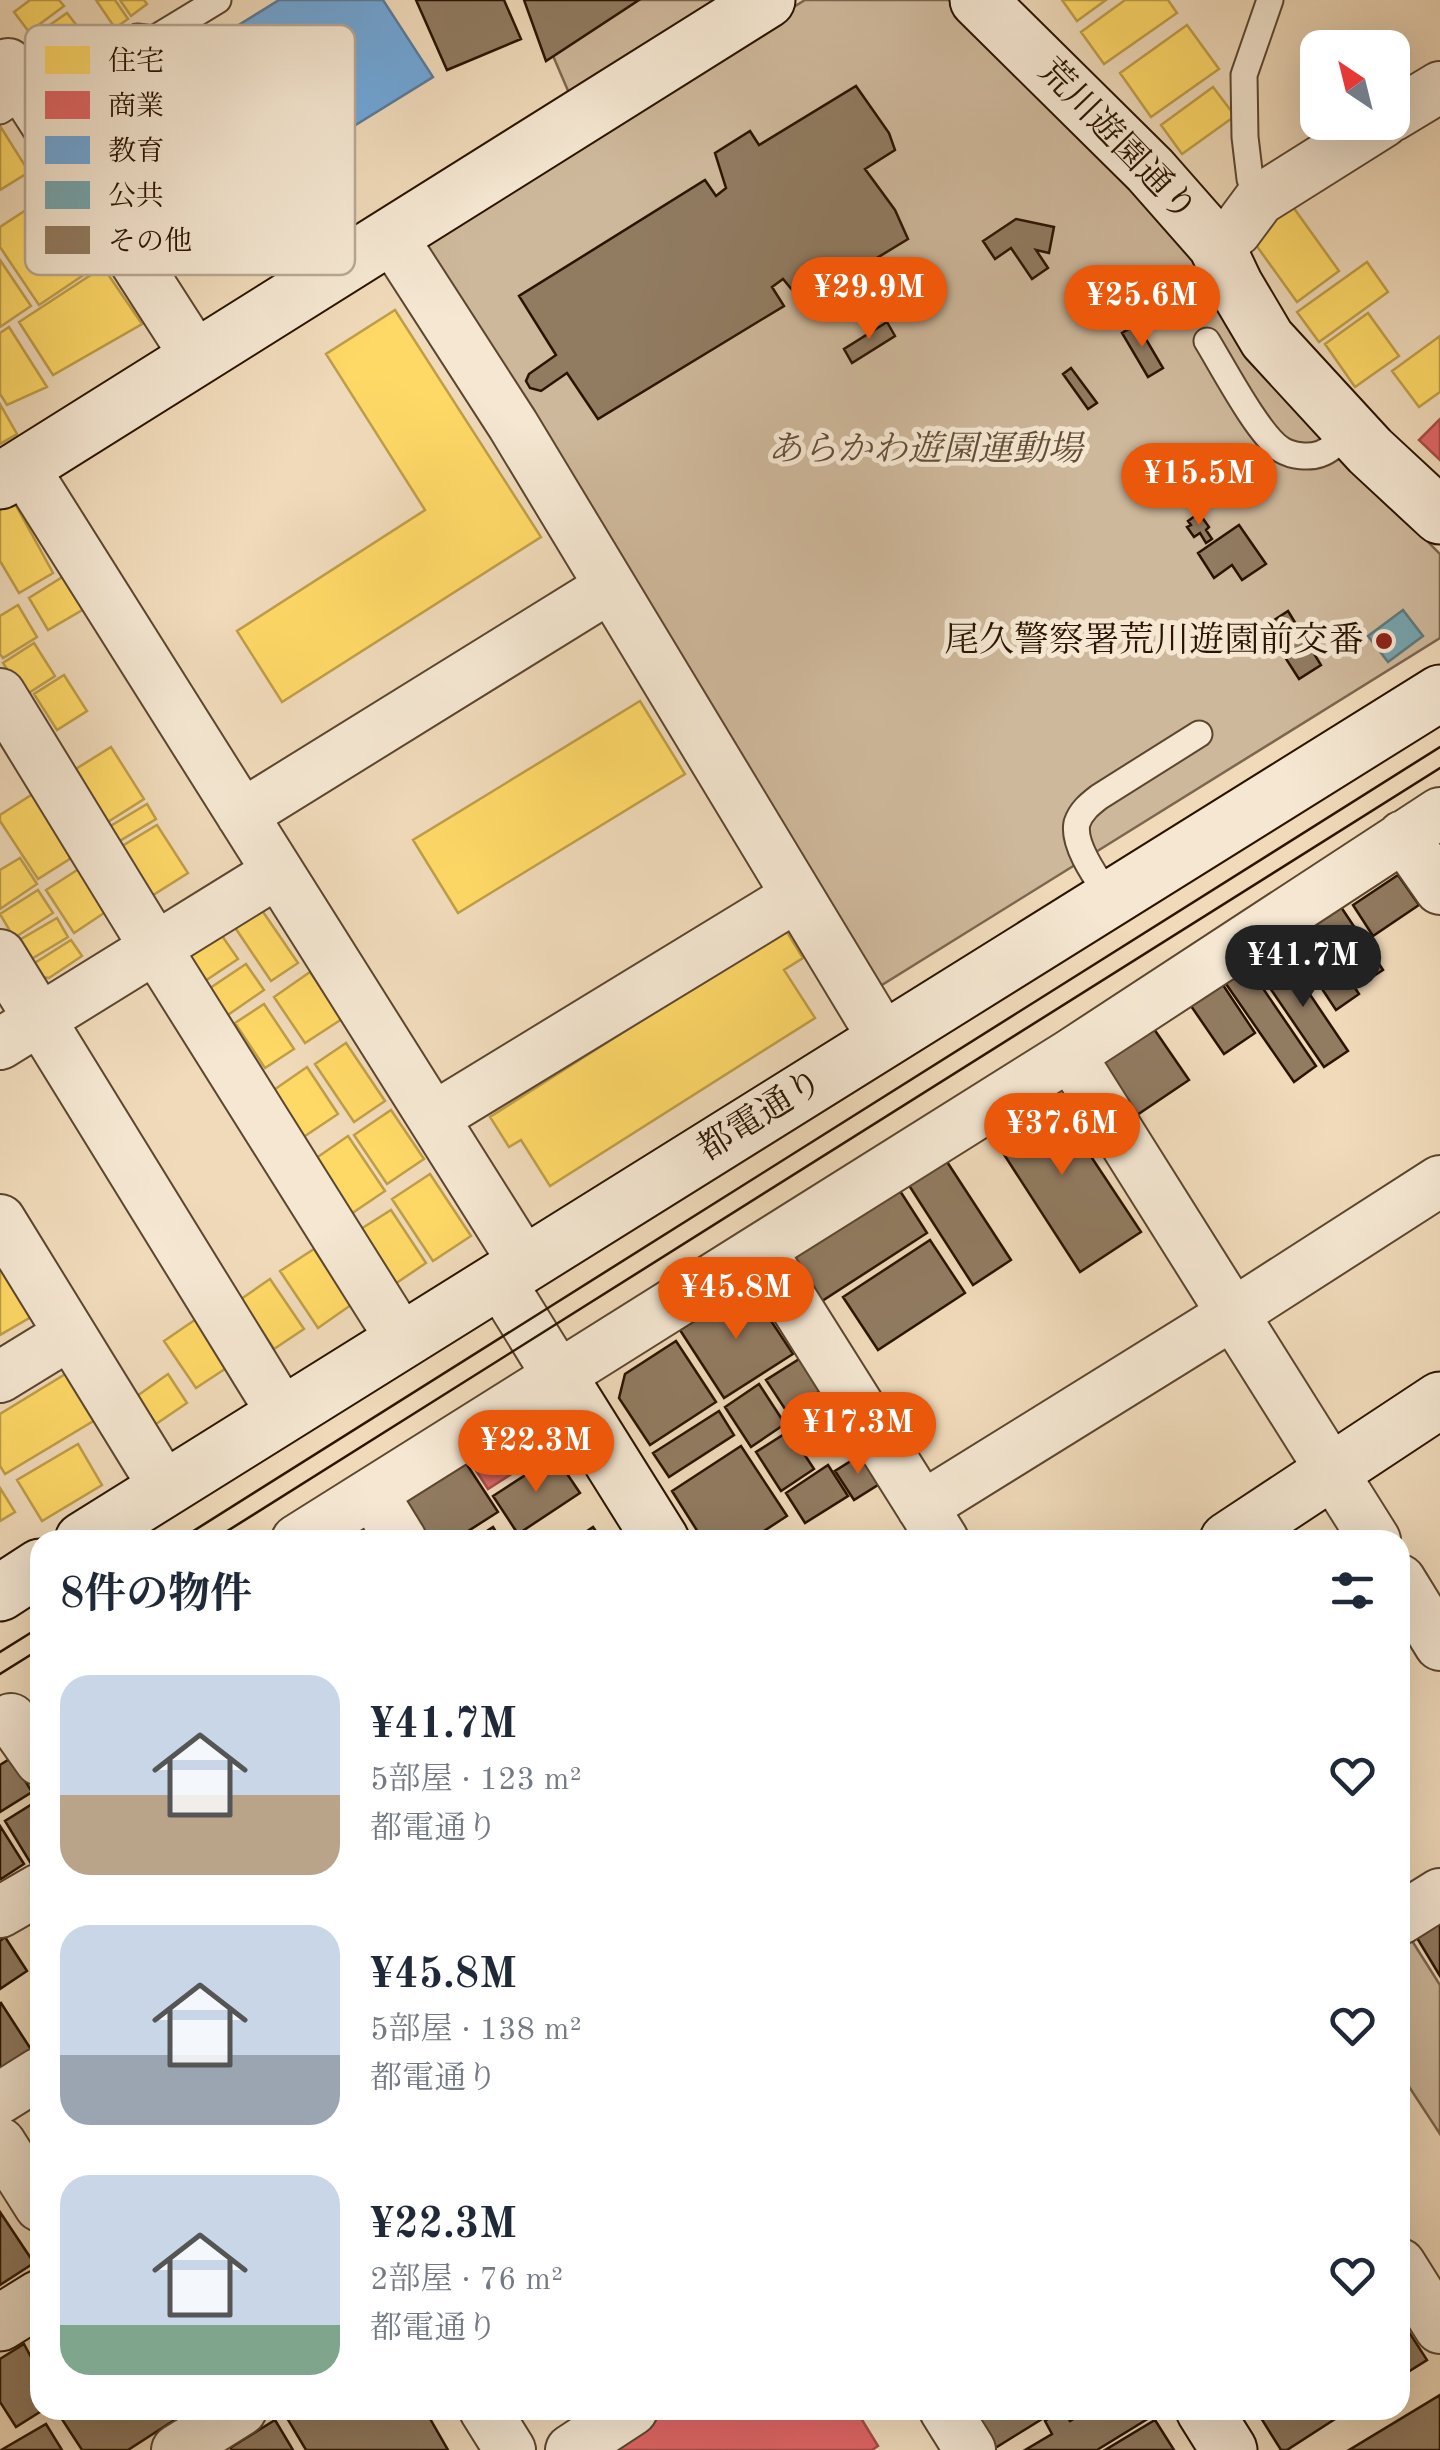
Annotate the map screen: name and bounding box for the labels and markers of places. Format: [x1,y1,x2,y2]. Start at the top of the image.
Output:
pin: ¥29.9M [788,257,950,342]
pin: ¥25.6M [1061,265,1223,350]
pin: ¥15.5M [1118,443,1280,528]
place label: 尾久警察署荒川遊園前交番 [944,621,1364,659]
marker: 尾久警察署荒川遊園前交番 [1373,630,1395,652]
pin: ¥41.7M [1222,925,1384,1010]
pin: ¥37.6M [981,1093,1143,1178]
pin: ¥45.8M [655,1257,817,1342]
pin: ¥17.3M [777,1392,939,1477]
pin: ¥22.3M [455,1410,617,1495]

